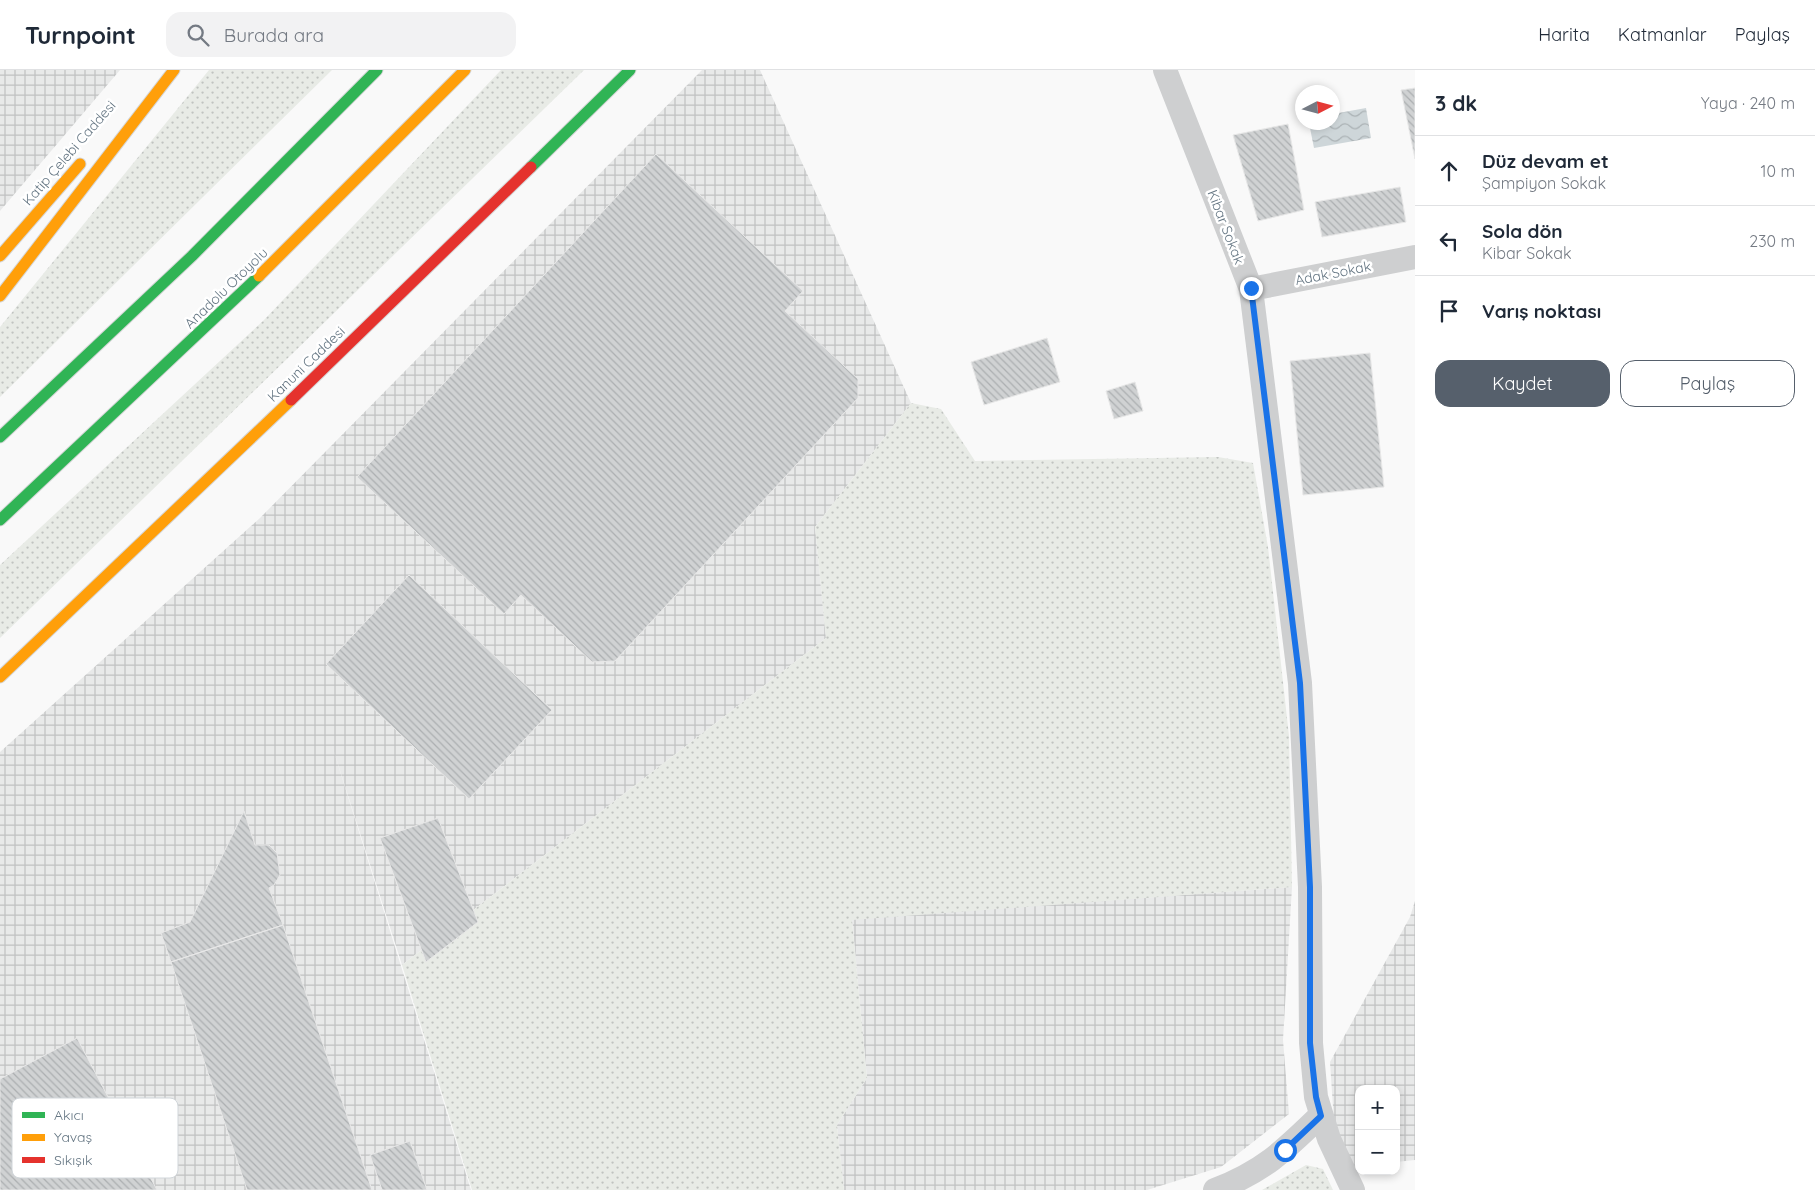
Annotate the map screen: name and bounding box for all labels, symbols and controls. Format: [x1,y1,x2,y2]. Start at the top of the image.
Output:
search box [166,12,516,57]
text: Turnpoint [25,20,136,50]
icon: search [184,21,212,49]
text: Burada ara [224,23,324,47]
text: Harita [1538,23,1590,46]
text: Katmanlar [1618,23,1707,46]
text: Paylaş [1735,23,1790,46]
north arrow [1295,85,1340,130]
text: 3 dk [1435,90,1477,116]
text: Yaya · 240 m [1701,93,1795,113]
street label: Katip Çelebi Caddesi [18,97,120,209]
text: Düz devam et [1482,149,1609,173]
icon: ahead [1435,157,1463,185]
text: 10 m [1761,161,1795,181]
text: Şampiyon Sokak [1482,173,1606,193]
street label: Kibar Sokak [1204,187,1248,267]
text: Sola dön [1482,219,1563,243]
icon: left [1435,227,1463,255]
text: 230 m [1749,231,1795,251]
text: Kibar Sokak [1482,243,1572,263]
street label: Anadolu Otoyolu [181,244,271,332]
street label: Adak Sokak [1293,257,1373,289]
route end [1240,277,1263,300]
icon: arrive [1435,297,1463,325]
text: Varış noktası [1482,299,1601,323]
street label: Kanuni Caddesi [263,322,349,406]
button: Kaydet [1435,360,1610,407]
button: Paylaş [1620,360,1795,407]
map controls [1355,1085,1400,1175]
button: + [1355,1085,1400,1130]
legend [12,1098,178,1178]
text: Akıcı [54,1106,84,1124]
text: Yavaş [54,1128,92,1146]
button: − [1355,1130,1400,1175]
route start [1274,1139,1297,1162]
text: Sıkışık [54,1151,92,1169]

